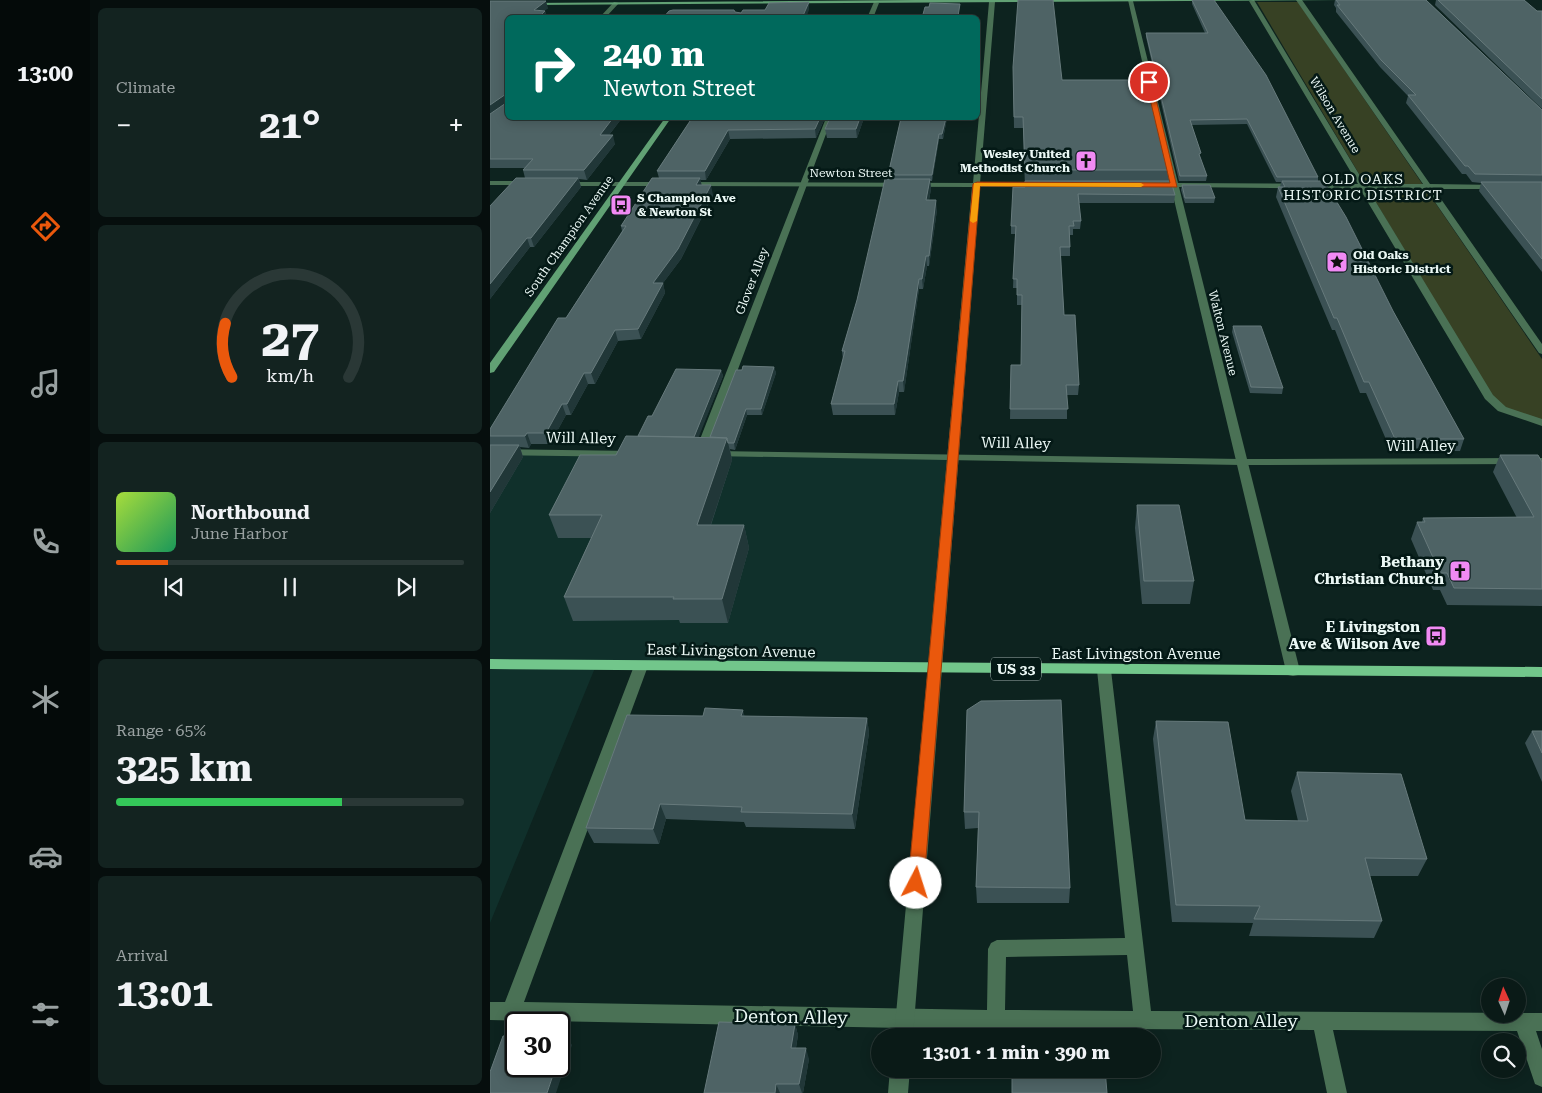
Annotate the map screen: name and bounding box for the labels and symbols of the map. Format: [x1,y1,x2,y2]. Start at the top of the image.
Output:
pin [1128,61,1170,103]
street label: Wilson Avenue [1307,74,1363,156]
place label: Wesley United Methodist Church [960,147,1070,175]
church icon: Wesley United Methodist Church [1074,149,1098,173]
street label: Newton Street [809,166,893,180]
district label: OLD OAKS HISTORIC DISTRICT [1283,171,1443,203]
street label: South Champion Avenue [522,172,616,299]
place label: S Champion Ave & Newton St [637,191,736,219]
bus stop icon: S Champion Ave & Newton St [609,193,633,217]
street label: Glover Alley [733,245,772,317]
place label: Old Oaks Historic District [1353,248,1451,276]
place icon: Old Oaks Historic District [1325,250,1349,274]
street label: Walton Avenue [1206,289,1240,377]
street label: Will Alley [546,428,616,448]
street label: Will Alley [981,433,1051,453]
street label: Will Alley [1386,437,1456,455]
place label: Bethany Christian Church [1314,553,1444,588]
church icon: Bethany Christian Church [1448,559,1472,583]
place label: E Livingston Ave & Wilson Ave [1289,618,1420,653]
bus stop icon: E Livingston Ave & Wilson Ave [1424,624,1448,648]
street label: East Livingston Avenue [646,641,816,661]
street label: East Livingston Avenue [1051,645,1221,663]
road number: US 33 [991,658,1041,681]
position arrow [889,856,941,908]
north arrow [1481,978,1526,1022]
street label: Denton Alley [734,1005,848,1028]
street label: Denton Alley [1184,1010,1298,1031]
speed limit sign: 30 [505,1012,570,1077]

